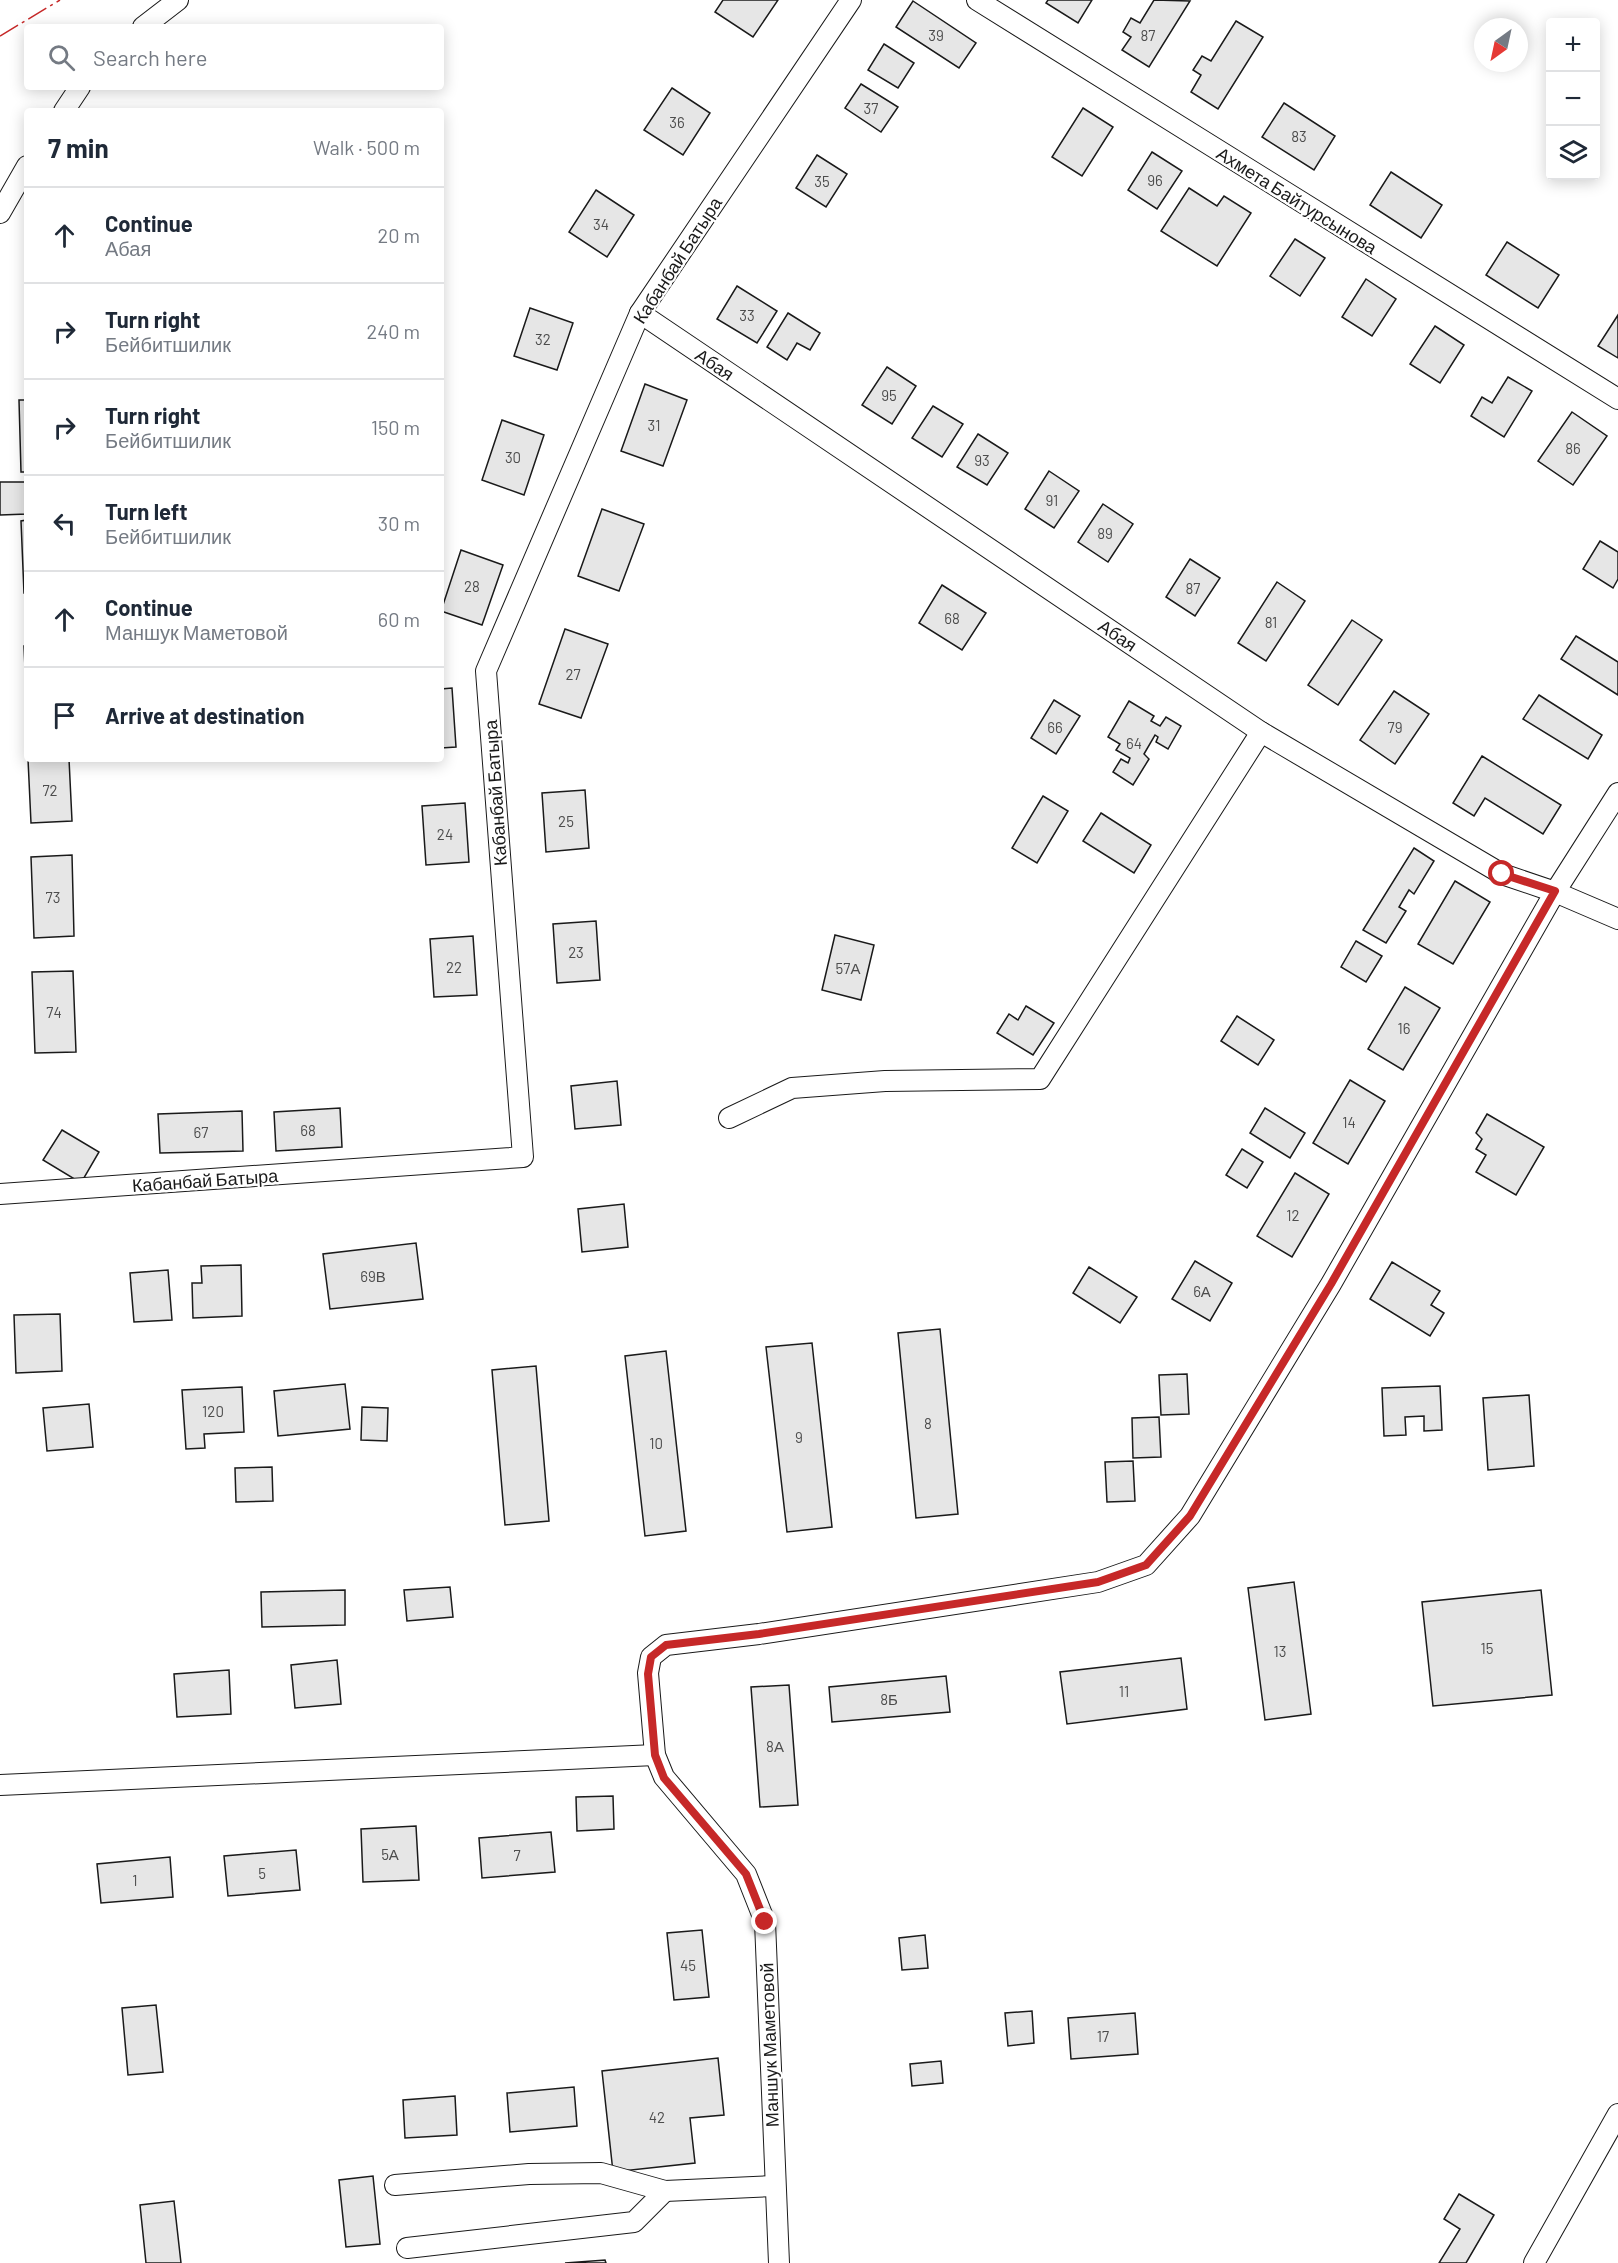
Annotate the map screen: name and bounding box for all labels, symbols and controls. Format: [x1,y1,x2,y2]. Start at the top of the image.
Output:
north arrow [1474,18,1528,72]
map controls [1546,18,1600,180]
button: + [1546,18,1600,72]
search box [24,24,444,90]
house number: 39 [928,26,944,44]
house number: 87 [1141,26,1155,44]
icon: search [45,41,78,74]
text: Search here [93,44,207,70]
button: − [1546,72,1600,126]
house number: 37 [864,99,878,117]
house number: 36 [669,113,685,131]
button: layers [1546,126,1600,180]
house number: 83 [1291,127,1307,145]
text: 7 min [48,132,109,163]
text: Walk · 500 m [313,135,420,159]
street label: Ахмета Байтурсынова [1213,142,1382,259]
house number: 96 [1147,171,1163,189]
house number: 35 [814,172,830,190]
street label: Кабанбай Батыра [628,192,727,327]
text: Continue [105,210,193,236]
house number: 34 [593,215,609,233]
icon: ahead [48,219,81,252]
text: 20 m [377,223,420,247]
text: Абая [105,236,151,260]
text: Turn right [105,306,200,332]
house number: 33 [739,306,755,324]
icon: right [48,315,81,348]
text: 240 m [366,319,420,343]
house number: 32 [535,330,551,348]
text: Бейбитшилик [105,332,231,356]
street label: Абая [692,343,738,385]
house number: 95 [881,386,897,404]
text: Turn right [105,402,200,428]
icon: right [48,411,81,444]
text: 150 m [371,415,420,439]
house number: 31 [648,416,660,434]
text: Бейбитшилик [105,428,231,452]
house number: 86 [1565,439,1581,457]
house number: 30 [505,448,521,466]
house number: 93 [974,451,990,469]
house number: 91 [1046,491,1058,509]
text: Turn left [105,498,188,524]
icon: left [48,507,81,540]
text: 30 m [378,511,420,535]
text: Бейбитшилик [105,524,231,548]
house number: 89 [1097,524,1113,542]
house number: 28 [464,577,480,595]
house number: 87 [1186,579,1200,597]
text: Continue [105,594,193,620]
icon: ahead [48,603,81,636]
text: 60 m [378,607,420,631]
house number: 68 [944,609,960,627]
house number: 81 [1265,613,1277,631]
street label: Абая [1095,614,1141,656]
text: Маншук Маметовой [105,620,288,644]
house number: 27 [565,665,581,683]
icon: arrive [48,699,81,732]
text: Arrive at destination [105,702,304,728]
street label: Кабанбай Батыра [479,718,511,867]
house number: 66 [1047,718,1063,736]
house number: 79 [1388,718,1402,736]
house number: 64 [1126,734,1142,752]
house number: 72 [42,781,58,799]
house number: 25 [558,812,574,830]
house number: 24 [437,825,453,843]
route start [1488,860,1514,886]
house number: 73 [46,888,60,906]
house number: 23 [568,943,584,961]
house number: 22 [446,958,462,976]
house number: 57А [836,959,860,977]
house number: 74 [46,1003,62,1021]
house number: 16 [1398,1019,1410,1037]
house number: 14 [1342,1113,1356,1131]
house number: 68 [300,1121,316,1139]
house number: 67 [194,1123,208,1141]
street label: Кабанбай Батыра [131,1164,280,1196]
house number: 12 [1286,1206,1300,1224]
house number: 69В [360,1267,386,1285]
house number: 6А [1193,1282,1211,1300]
house number: 120 [202,1402,224,1420]
house number: 8 [924,1414,932,1432]
house number: 9 [795,1428,803,1446]
house number: 10 [649,1434,663,1452]
house number: 15 [1481,1639,1493,1657]
house number: 13 [1274,1642,1286,1660]
house number: 11 [1119,1682,1129,1700]
house number: 8Б [880,1690,898,1708]
house number: 8А [766,1737,784,1755]
house number: 5А [381,1845,399,1863]
house number: 7 [513,1846,521,1864]
house number: 5 [258,1864,266,1882]
house number: 1 [132,1871,138,1889]
route end [751,1908,777,1934]
house number: 45 [680,1956,696,1974]
street label: Маншук Маметовой [755,1962,783,2128]
house number: 17 [1097,2027,1109,2045]
house number: 42 [649,2108,665,2126]

